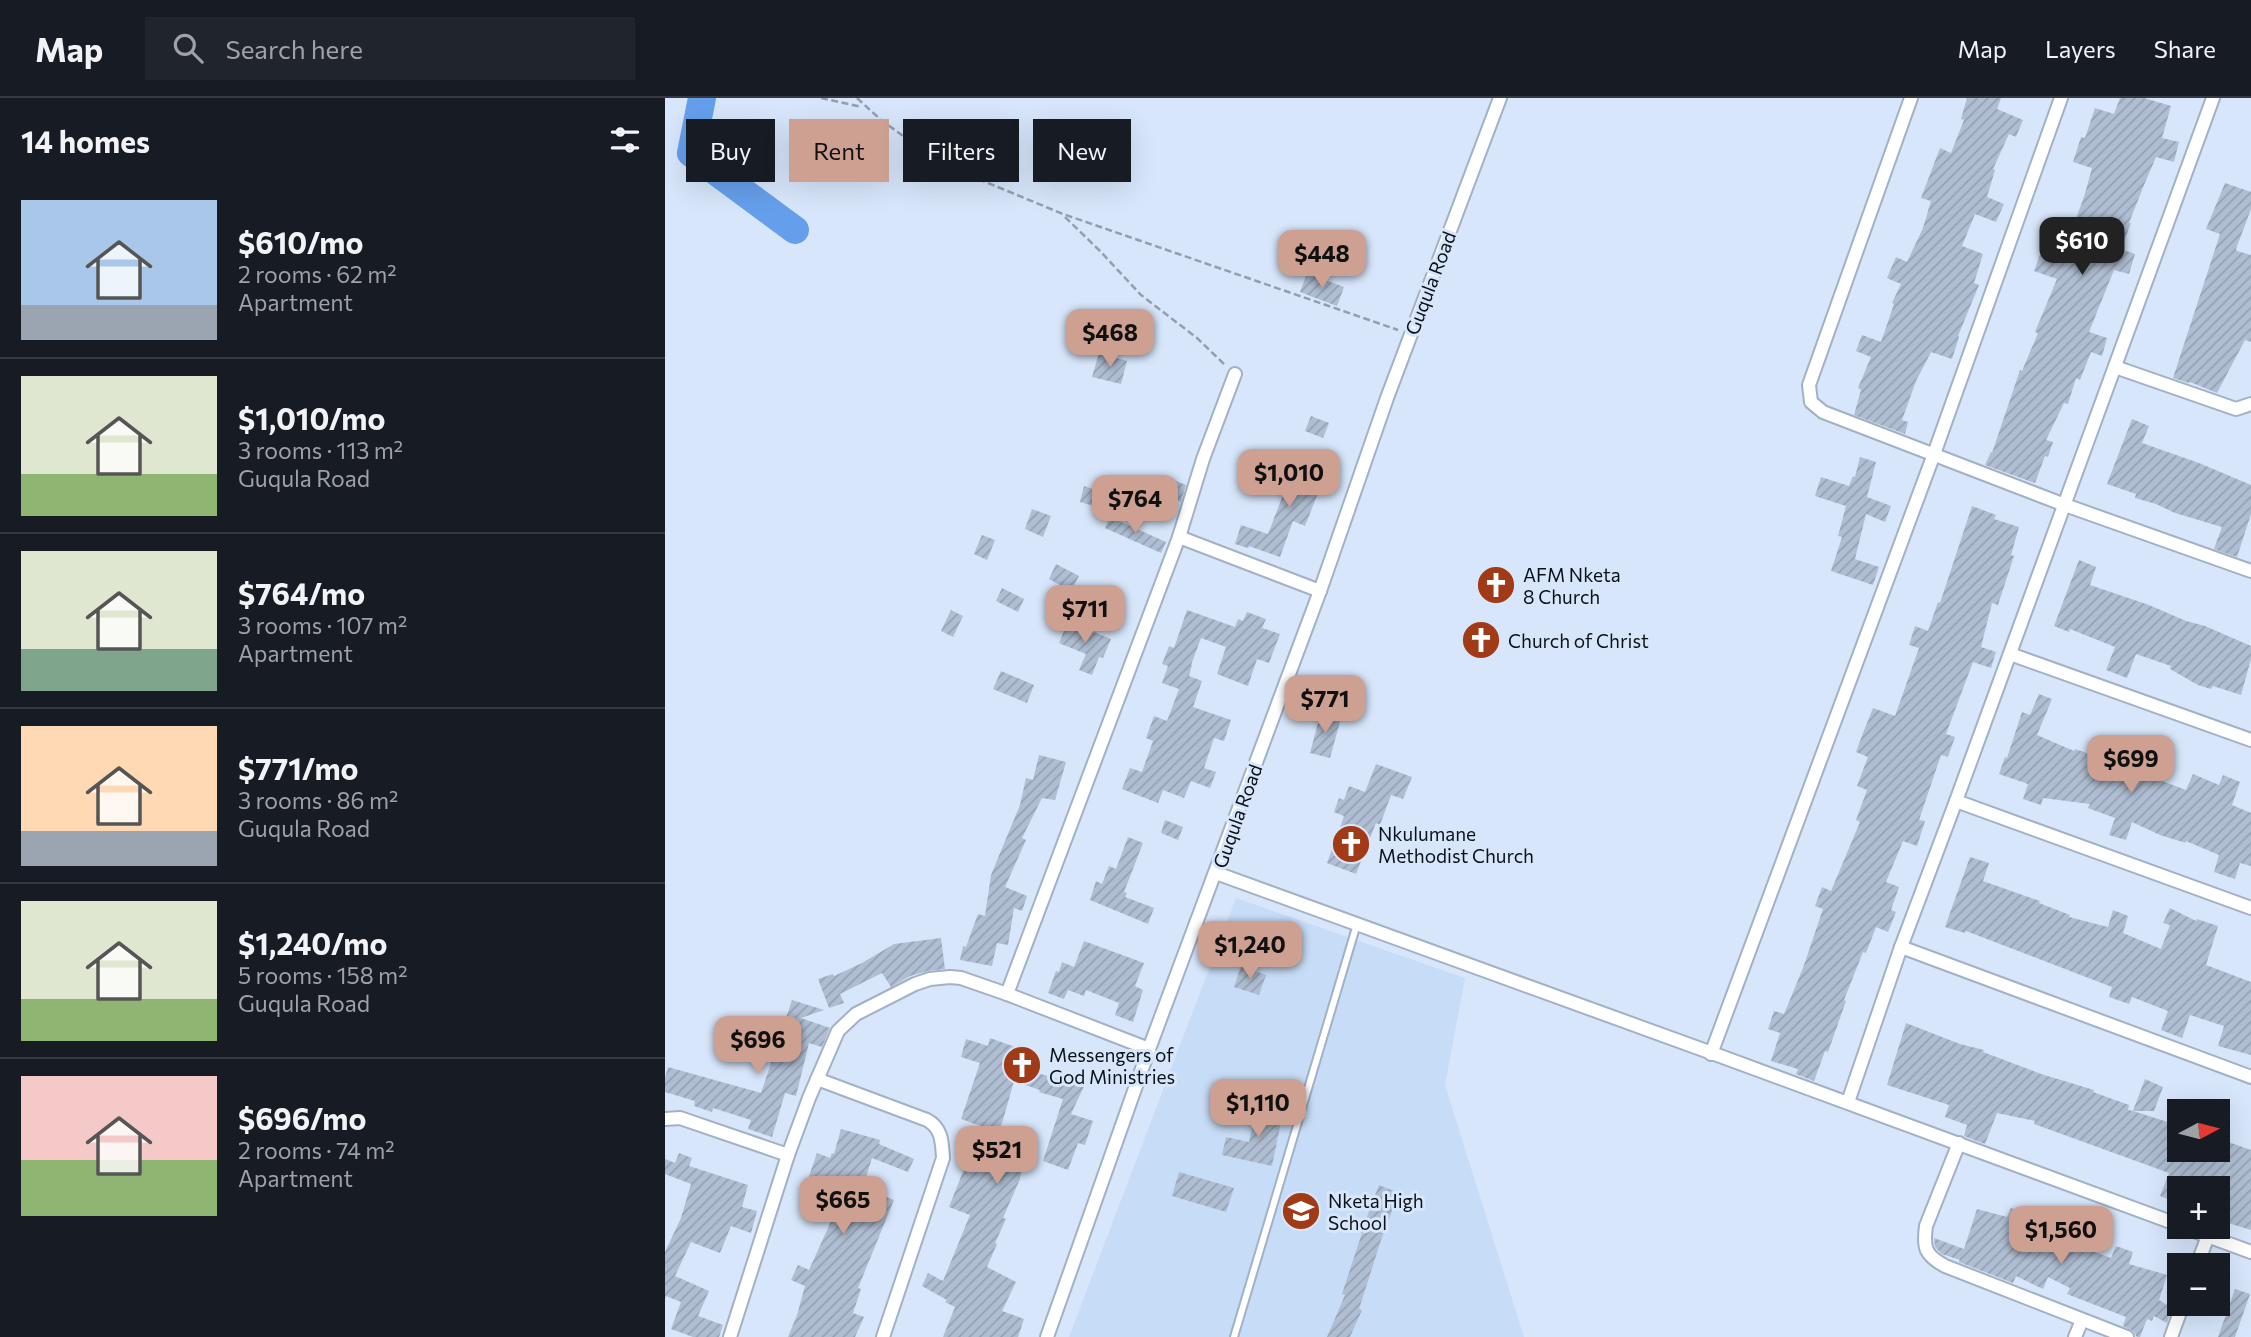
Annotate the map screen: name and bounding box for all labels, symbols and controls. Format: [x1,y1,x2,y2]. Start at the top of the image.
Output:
search box [145,17,635,80]
text: Map [35,28,103,69]
icon: search [169,29,207,67]
text: Search here [225,33,363,64]
text: Map [1958,34,2007,63]
text: Layers [2045,34,2116,63]
text: Share [2154,34,2216,63]
chip: Buy [686,119,775,182]
chip: Rent [789,119,889,182]
chip: Filters [903,119,1019,182]
chip: New [1033,119,1131,182]
icon: filters [606,121,644,159]
text: 14 homes [21,122,150,159]
pin: $610 [2041,218,2123,277]
text: $610/mo [238,223,363,260]
text: $610 [2055,226,2109,254]
icon: home [77,228,161,312]
street label: Guqula Road [1400,228,1460,338]
pin: $448 [1281,230,1363,290]
text: $448 [1294,239,1350,267]
text: 2 rooms · 62 m² [238,260,397,288]
text: Apartment [238,288,353,316]
pin: $468 [1069,310,1151,369]
text: $468 [1082,318,1138,346]
text: $1,010/mo [238,399,385,436]
icon: home [77,404,161,488]
text: 3 rooms · 113 m² [238,436,403,464]
pin: $1,010 [1232,450,1346,509]
text: $1,010 [1254,458,1324,486]
text: Guqula Road [238,464,370,492]
pin: $764 [1094,476,1176,535]
text: $764 [1108,484,1162,512]
place label: AFM Nketa 8 Church [1523,563,1621,608]
church icon: AFM Nketa 8 Church [1475,564,1517,606]
text: $764/mo [238,574,365,611]
icon: home [77,579,161,663]
pin: $711 [1044,586,1126,645]
text: $711 [1062,594,1108,622]
text: 3 rooms · 107 m² [238,611,407,639]
church icon: Church of Christ [1460,619,1502,661]
place label: Church of Christ [1508,629,1649,652]
text: Apartment [238,639,353,667]
pin: $771 [1284,676,1366,735]
text: $771 [1301,684,1349,712]
pin: $699 [2090,736,2172,795]
text: $699 [2103,744,2159,772]
text: $771/mo [238,749,359,786]
icon: home [77,754,161,838]
street label: Guqula Road [1208,761,1266,871]
text: 3 rooms · 86 m² [238,786,398,814]
text: Guqula Road [238,814,370,842]
place label: Nkulumane Methodist Church [1378,822,1534,867]
church icon: Nkulumane Methodist Church [1330,823,1372,865]
pin: $1,240 [1193,922,1307,981]
text: $1,240/mo [238,924,387,961]
icon: home [77,929,161,1013]
text: $1,240 [1214,930,1286,958]
text: 5 rooms · 158 m² [238,961,407,989]
text: Guqula Road [238,989,370,1017]
pin: $696 [717,1016,799,1076]
text: $696 [730,1025,786,1053]
place label: Messengers of God Ministries [1049,1043,1175,1088]
church icon: Messengers of God Ministries [1001,1044,1043,1086]
pin: $1,110 [1201,1080,1315,1139]
text: $1,110 [1226,1088,1290,1116]
text: $696/mo [238,1099,366,1136]
north arrow [2167,1099,2229,1162]
map controls [2167,1099,2230,1316]
icon: home [77,1104,161,1188]
pin: $521 [956,1126,1038,1186]
text: $521 [972,1135,1022,1163]
text: 2 rooms · 74 m² [238,1136,394,1164]
text: Apartment [238,1164,353,1192]
pin: $665 [802,1176,884,1236]
button: + [2167,1176,2230,1239]
text: $665 [815,1185,871,1213]
place label: Nketa High School [1328,1189,1424,1234]
school or university icon: Nketa High School [1280,1190,1322,1232]
pin: $1,560 [2004,1206,2118,1266]
text: $1,560 [2025,1215,2097,1243]
button: − [2167,1253,2230,1316]

